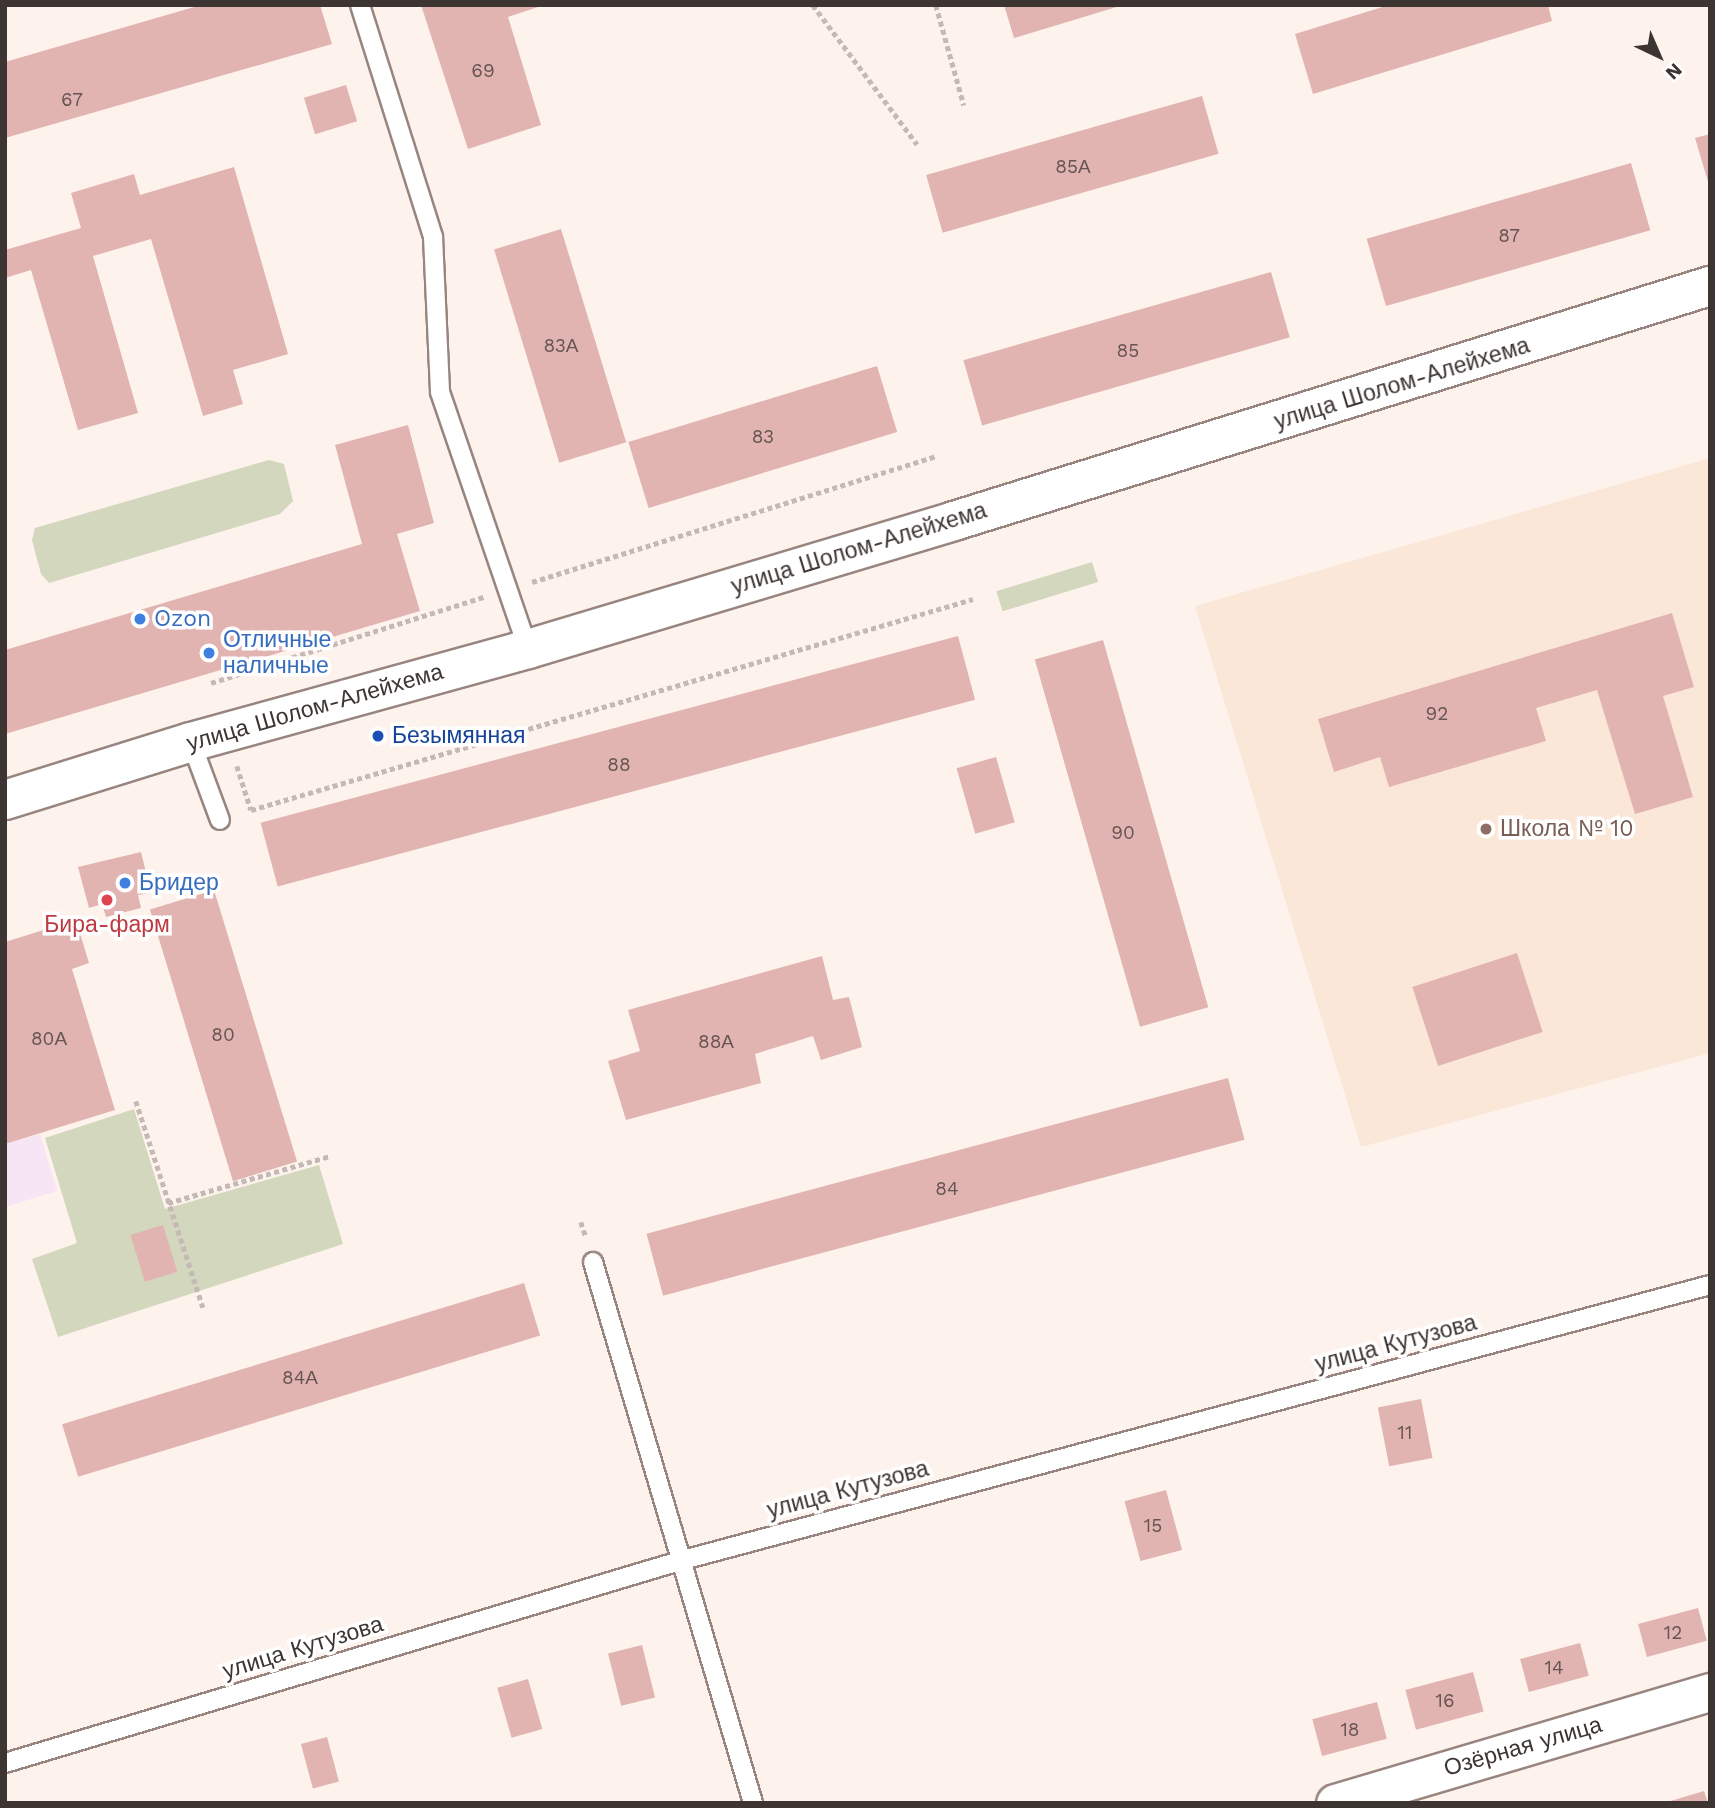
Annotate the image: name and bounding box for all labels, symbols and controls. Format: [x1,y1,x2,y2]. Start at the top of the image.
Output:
north arrow [1624,21,1694,91]
text: N [1661,58,1687,85]
house number: 69 [471,60,495,82]
house number: 67 [61,89,83,111]
house number: 85А [1055,156,1091,178]
house number: 87 [1498,225,1520,247]
street label: улица Шолом-Алейхема [1271,332,1533,436]
house number: 83А [543,335,579,357]
house number: 85 [1117,340,1139,362]
house number: 83 [752,426,774,448]
street label: улица Шолом-Алейхема [728,497,990,601]
place label: Ozon [154,605,211,633]
marker: Ozon [132,611,148,627]
place label: Отличные наличные [223,626,331,680]
marker: Отличные наличные [201,645,217,661]
street label: улица Шолом-Алейхема [184,658,446,758]
house number: 92 [1426,703,1448,725]
place label: Безымянная [392,722,525,750]
marker: Безымянная [370,728,386,744]
house number: 88 [607,754,631,776]
place label: Школа № 10 [1500,815,1634,843]
marker: Школа № 10 [1478,821,1494,837]
house number: 90 [1111,822,1135,844]
place label: Бридер [139,869,219,897]
marker: Бридер [117,875,133,891]
marker: Бира-фарм [99,892,115,908]
place label: Бира-фарм [44,911,170,939]
house number: 80 [211,1024,235,1046]
house number: 80А [31,1028,67,1050]
house number: 88А [698,1031,734,1053]
house number: 84 [935,1178,959,1200]
street label: улица Кутузова [1312,1309,1480,1379]
house number: 84А [282,1367,318,1389]
house number: 11 [1398,1422,1412,1444]
street label: улица Кутузова [764,1455,932,1525]
house number: 15 [1144,1515,1162,1537]
street label: улица Кутузова [220,1611,386,1685]
house number: 12 [1664,1622,1682,1644]
house number: 14 [1544,1657,1564,1679]
house number: 16 [1436,1690,1454,1712]
street label: Озёрная улица [1441,1711,1605,1783]
house number: 18 [1340,1719,1360,1741]

